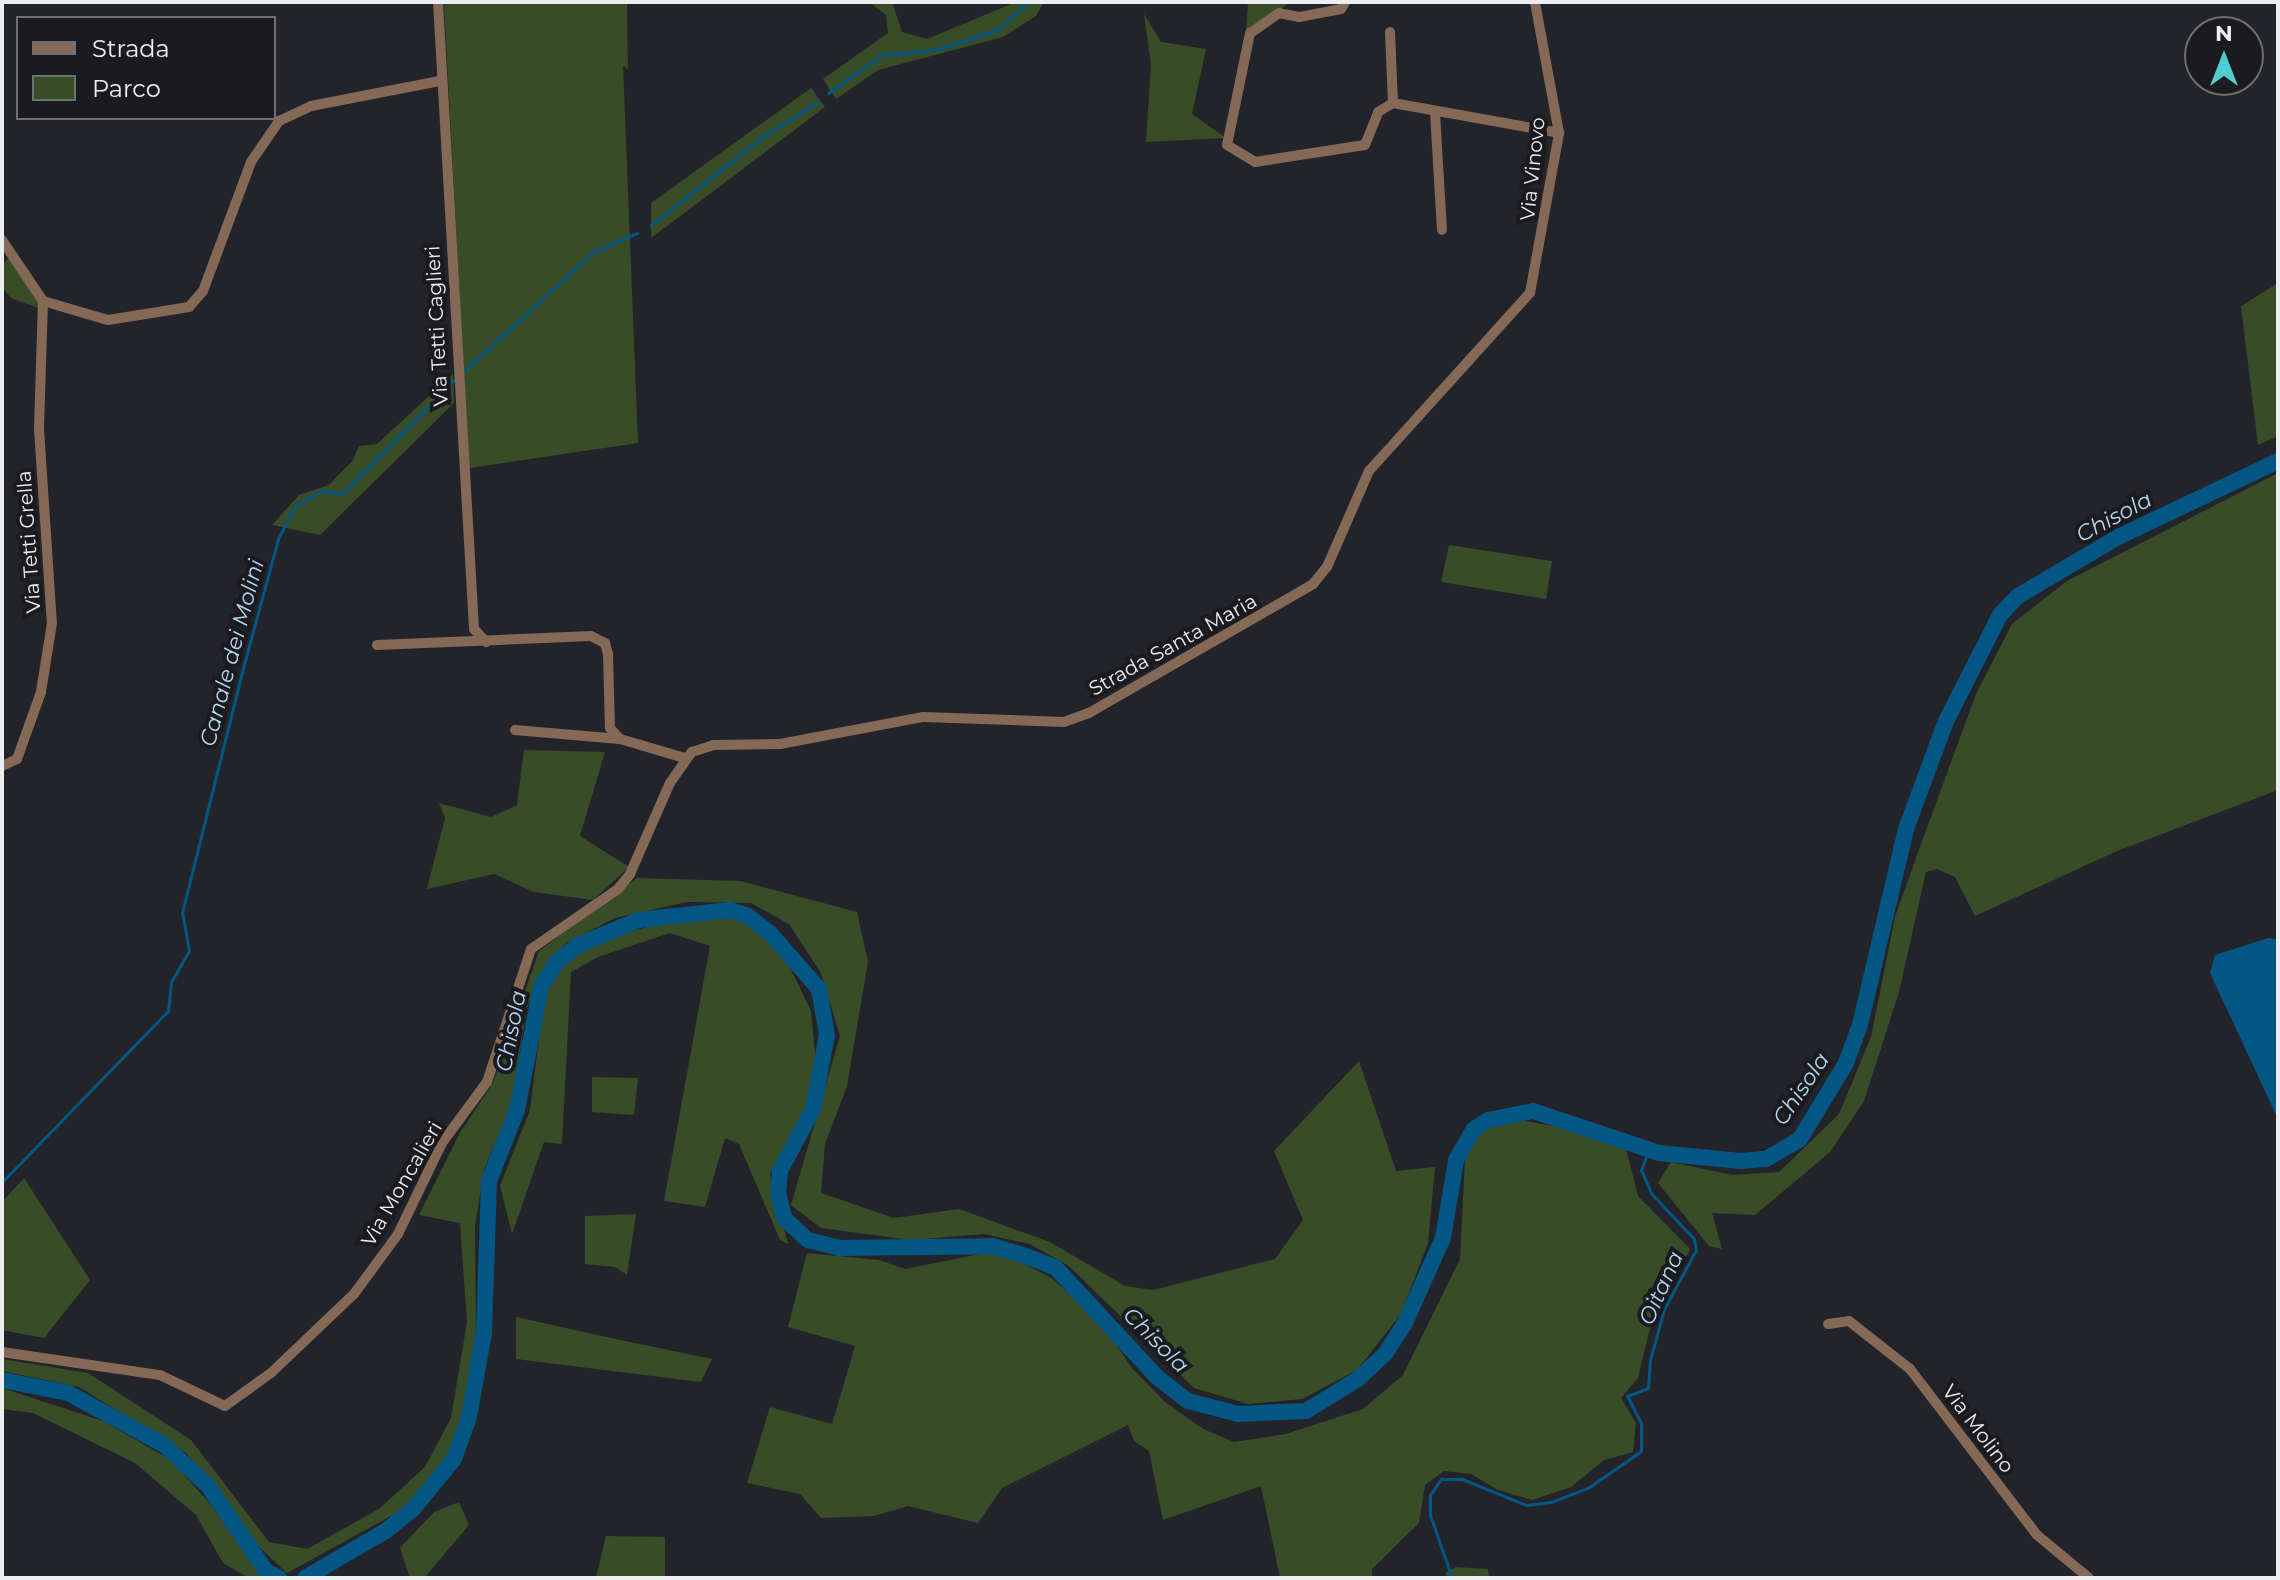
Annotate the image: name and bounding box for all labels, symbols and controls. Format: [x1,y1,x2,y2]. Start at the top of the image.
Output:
legend [16,16,276,120]
north arrow [2184,16,2264,96]
text: N [2215,20,2233,47]
text: Strada [92,34,170,63]
text: Parco [92,74,161,103]
street label: Via Vinovo [1516,116,1550,222]
street label: Via Tetti Caglieri [421,245,453,407]
street label: Via Tetti Grella [12,470,46,614]
water label: Chisola [2072,486,2156,548]
water label: Canale dei Molini [194,557,270,749]
street label: Strada Santa Maria [1085,589,1261,701]
water label: Chisola [490,988,532,1074]
water label: Chisola [1767,1048,1835,1130]
street label: Via Moncalieri [357,1117,447,1251]
water label: Oitana [1633,1247,1689,1329]
water label: Chisola [1118,1302,1194,1378]
street label: Via Molino [1937,1380,2019,1478]

